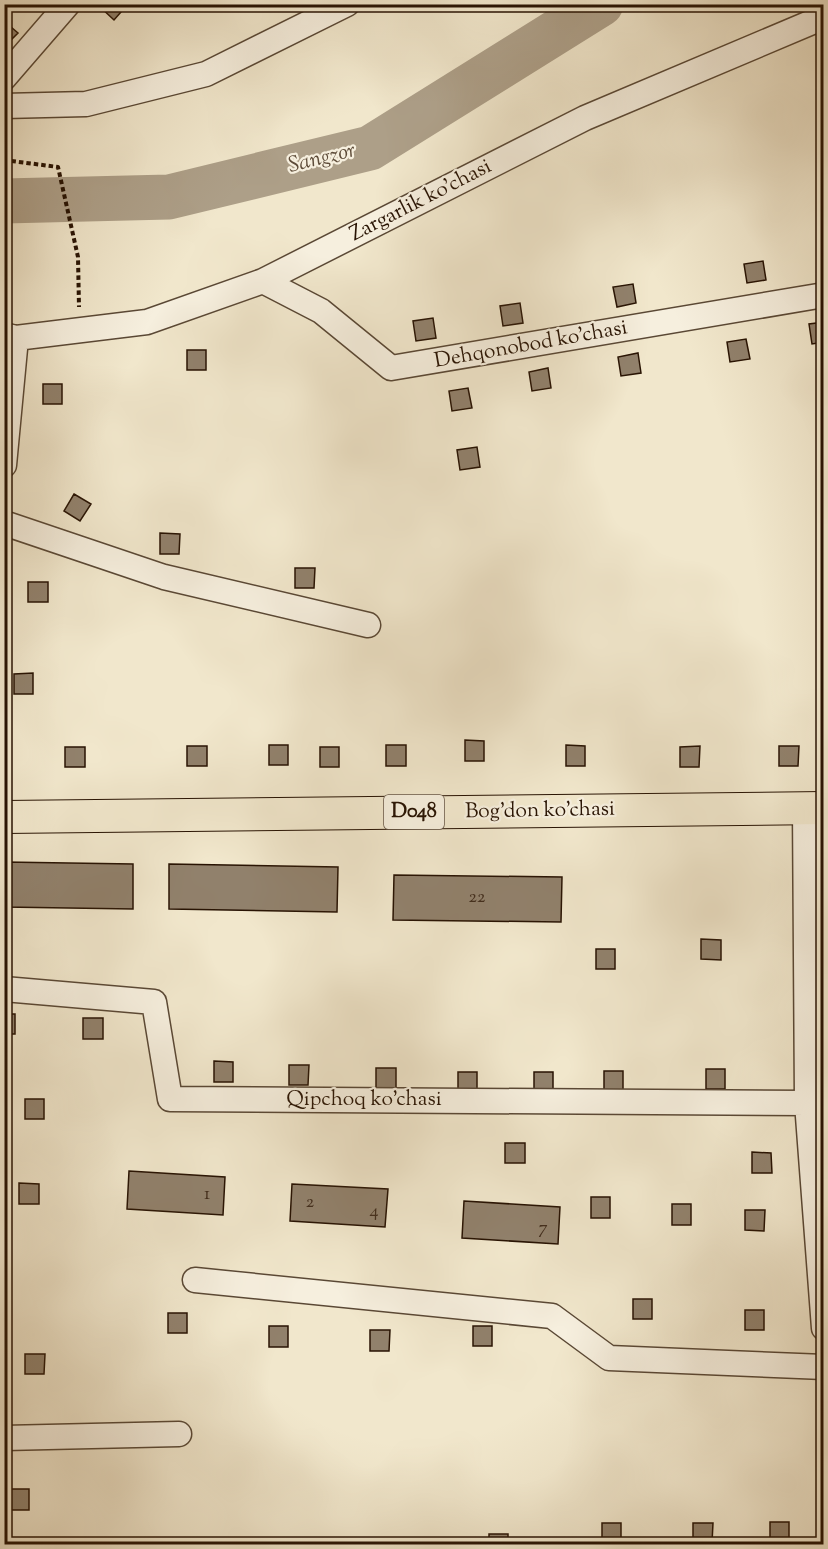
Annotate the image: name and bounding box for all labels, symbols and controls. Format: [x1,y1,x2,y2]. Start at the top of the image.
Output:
water label: Sangzor [285,135,359,183]
street label: Zargarlik ko'chasi [345,152,497,250]
street label: Dehqonobod ko’chasi [432,313,630,377]
road number: D048 [384,795,444,829]
street label: Bog'don ko'chasi [465,795,615,827]
house number: 22 [469,885,486,911]
street label: Qipchoq ko'chasi [286,1085,442,1115]
house number: 1 [204,1182,210,1208]
house number: 2 [306,1190,315,1216]
house number: 4 [369,1199,379,1225]
house number: 7 [538,1216,548,1242]

